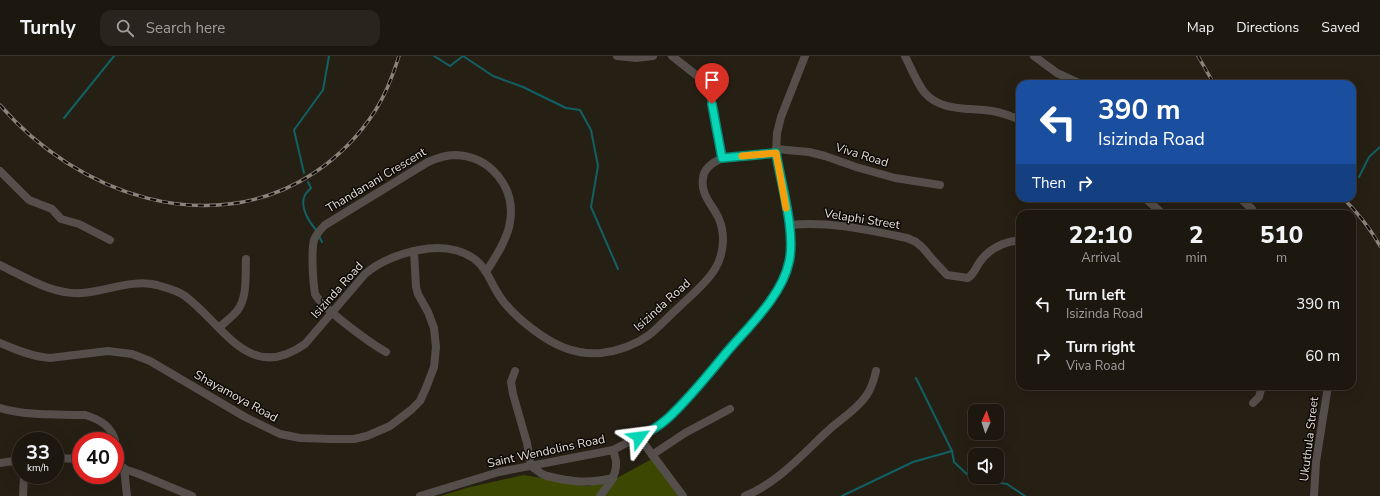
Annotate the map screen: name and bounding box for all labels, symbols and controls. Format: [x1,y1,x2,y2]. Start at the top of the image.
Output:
search box [100,10,380,46]
text: Turnly [20,15,76,41]
icon: search [114,17,136,39]
text: Search here [146,18,225,38]
text: Map [1187,18,1214,37]
text: Directions [1236,18,1299,37]
text: Saved [1321,18,1360,37]
pin [695,63,729,104]
icon: arrive [701,69,723,91]
text: 390 m [1098,91,1181,129]
icon: left [1032,96,1084,148]
text: Isizinda Road [1098,127,1205,151]
street label: Viva Road [833,139,890,171]
street label: Thandanani Crescent [323,143,430,216]
icon: right [1074,172,1096,194]
text: Then [1032,173,1066,193]
street label: Velaphi Street [822,205,902,233]
text: 22:10 [1069,219,1133,251]
text: 2 [1189,219,1204,251]
text: 510 [1260,219,1303,251]
text: Arrival [1081,249,1120,267]
text: min [1186,249,1207,267]
text: m [1276,249,1287,267]
street label: Isizinda Road [307,258,367,322]
street label: Isizinda Road [630,275,694,335]
text: Turn left [1066,285,1125,305]
icon: left [1032,293,1054,315]
text: 390 m [1296,294,1340,314]
text: Isizinda Road [1066,305,1143,323]
text: Turn right [1066,337,1135,357]
icon: right [1032,345,1054,367]
text: 60 m [1305,346,1340,366]
text: Viva Road [1066,357,1125,375]
street label: Shayamoya Road [191,366,281,426]
street label: Ukuthula Street [1296,395,1322,482]
north arrow [968,404,1004,440]
map controls [968,404,1004,484]
position arrow [618,416,660,458]
street label: Saint Wendolins Road [486,431,606,471]
speed limit sign: 40 [72,432,124,484]
text: 33 [26,439,50,466]
button: sound [968,448,1004,484]
text: km/h [27,461,49,475]

